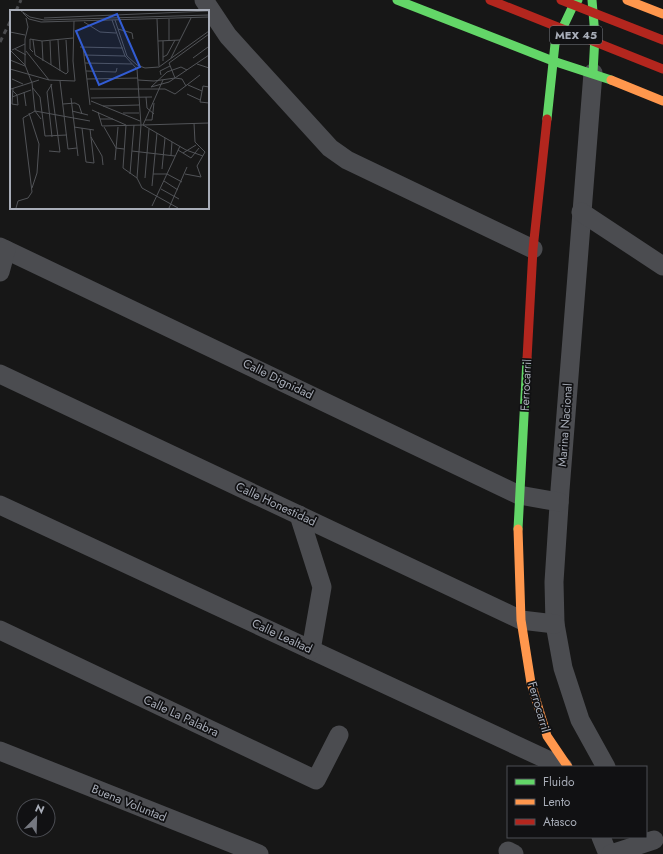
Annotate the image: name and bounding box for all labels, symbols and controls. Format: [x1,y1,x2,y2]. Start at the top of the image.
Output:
inset map [10,10,209,209]
road number: MEX 45 [550,26,602,44]
street label: Calle Dignidad [240,354,316,404]
street label: Ferrocarril [516,359,536,411]
street label: Marina Nacional [553,383,577,467]
street label: Calle Honestidad [233,477,319,531]
street label: Calle Lealtad [249,614,315,658]
street label: Ferrocarril [523,680,555,734]
street label: Calle La Palabra [140,691,222,741]
legend [507,766,647,838]
text: Fluido [543,773,575,791]
street label: Buena Voluntad [89,780,169,826]
text: Lento [543,793,571,811]
north arrow [16,798,56,838]
text: N [33,800,47,818]
text: Atasco [543,813,577,831]

